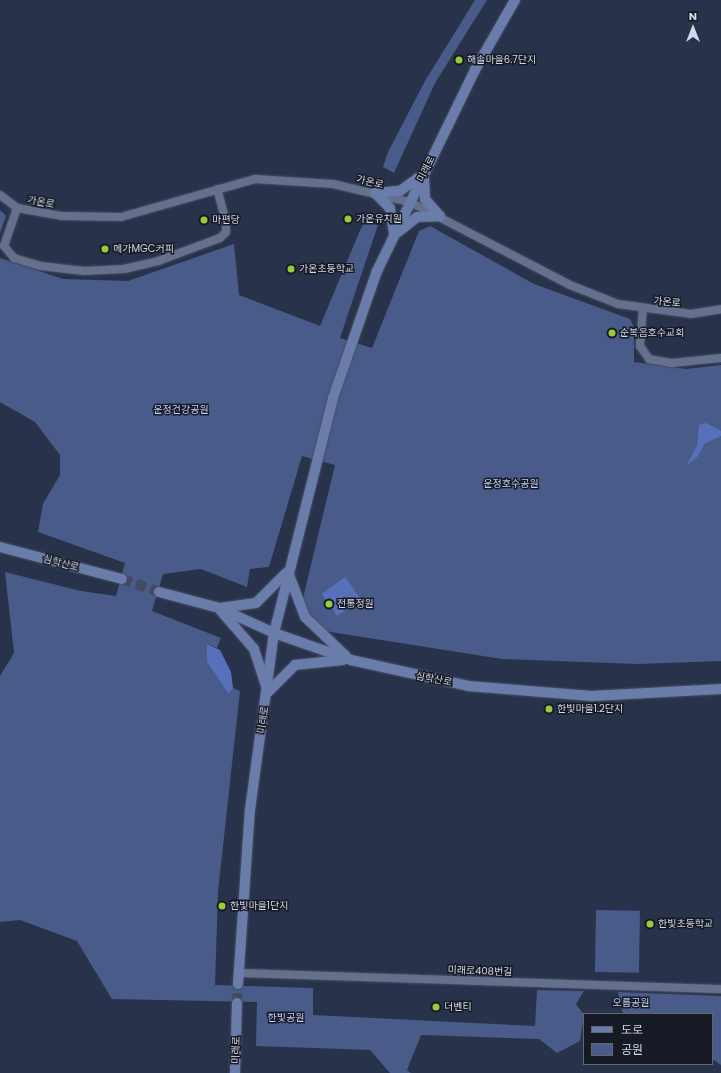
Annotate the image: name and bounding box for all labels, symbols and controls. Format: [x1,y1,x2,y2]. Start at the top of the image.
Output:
north arrow [673,8,713,48]
text: N [689,8,697,24]
place label: 해솔마을6.7단지 [467,54,536,66]
marker: 해솔마을6.7단지 [454,55,464,65]
street label: 미래로 [415,154,437,184]
street label: 가온로 [355,173,385,191]
street label: 가온로 [26,193,56,211]
place label: 가온유치원 [356,213,402,225]
place label: 마편당 [212,214,240,226]
marker: 가온유치원 [343,214,353,224]
marker: 마편당 [199,215,209,225]
place label: 메가MGC커피 [113,243,174,255]
marker: 메가MGC커피 [100,244,110,254]
place label: 가온초등학교 [299,263,354,275]
marker: 가온초등학교 [286,264,296,274]
street label: 가온로 [653,295,681,309]
place label: 순복음호수교회 [620,327,684,339]
marker: 순복음호수교회 [607,328,617,338]
park label: 운정건강공원 [153,404,209,416]
park label: 운정호수공원 [483,478,539,490]
street label: 심학산로 [42,552,80,574]
place label: 전통정원 [337,598,374,610]
marker: 전통정원 [324,599,334,609]
street label: 심학산로 [415,670,453,688]
place label: 한빛마을1.2단지 [557,703,623,715]
marker: 한빛마을1.2단지 [544,704,554,714]
street label: 미래로 [255,705,271,735]
place label: 한빛마을1단지 [230,900,288,912]
marker: 한빛마을1단지 [217,901,227,911]
place label: 한빛초등학교 [658,918,713,930]
marker: 한빛초등학교 [645,919,655,929]
street label: 미래로408번길 [447,964,513,978]
park label: 오름공원 [613,997,649,1009]
place label: 더벤티 [444,1001,472,1013]
marker: 더벤티 [431,1002,441,1012]
park label: 한빛공원 [268,1012,304,1024]
legend [583,1013,713,1065]
text: 도로 [621,1021,643,1038]
street label: 미래로 [230,1036,242,1064]
text: 공원 [621,1041,643,1058]

